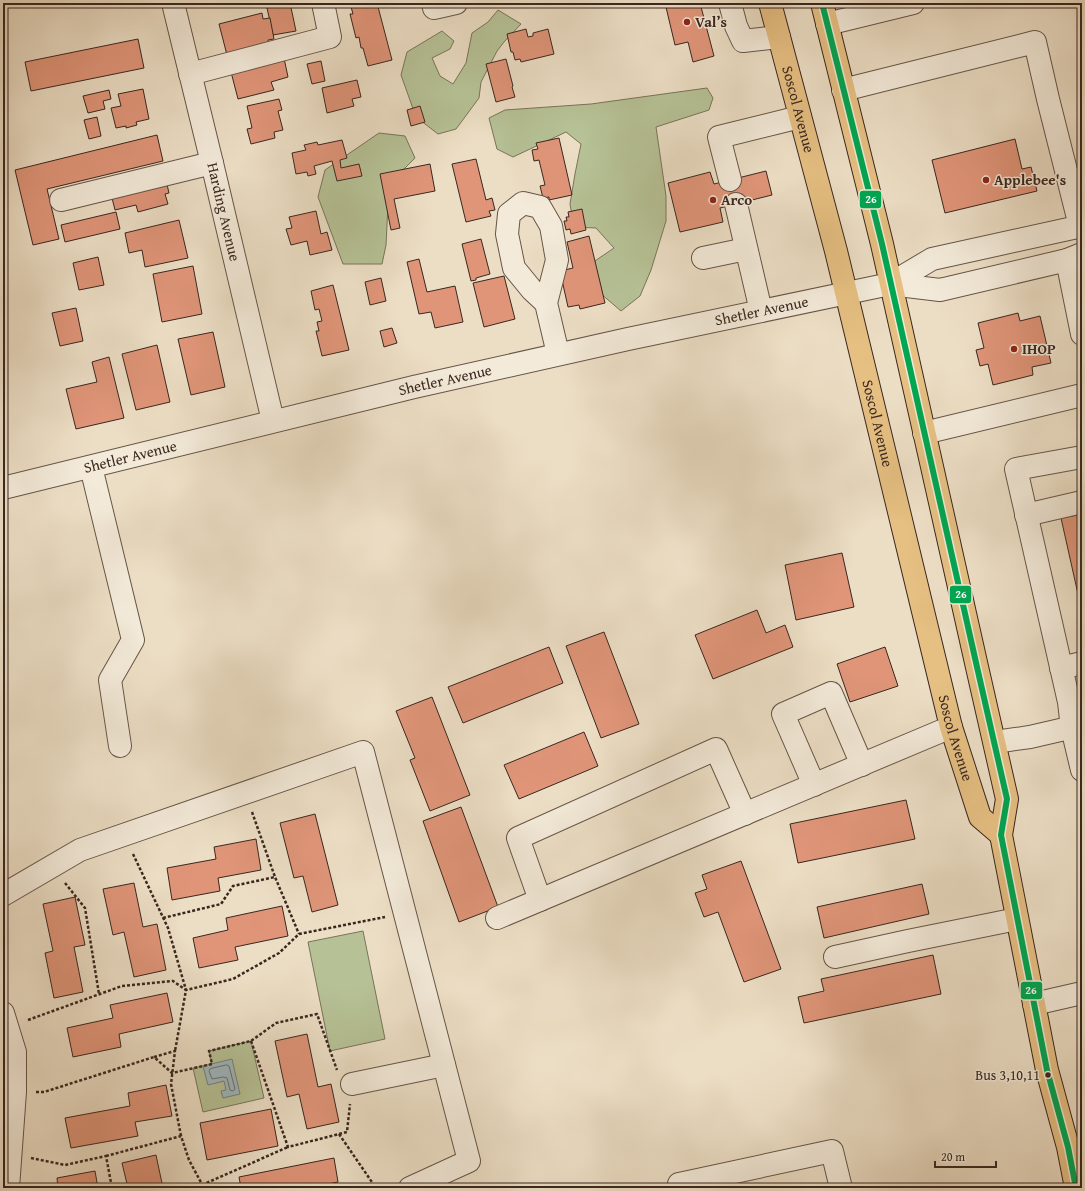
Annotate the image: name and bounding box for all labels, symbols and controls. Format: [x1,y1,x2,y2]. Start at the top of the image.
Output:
place label: Val’s [695,11,727,32]
marker: Val’s [682,17,692,27]
street label: Soscol Avenue [777,63,820,155]
street label: Harding Avenue [202,160,246,263]
place label: Applebee's [994,169,1066,190]
marker: Applebee's [981,175,991,185]
place label: Arco [721,189,752,210]
line badge: 26 [859,190,882,209]
text: 26 [865,191,877,207]
marker: Arco [708,195,718,205]
street label: Shetler Avenue [713,290,810,331]
place label: IHOP [1022,338,1056,359]
marker: IHOP [1009,344,1019,354]
street label: Shetler Avenue [396,359,494,400]
street label: Soscol Avenue [857,378,899,469]
street label: Shetler Avenue [81,435,179,478]
line badge: 26 [949,585,972,604]
text: 26 [955,586,967,602]
street label: Soscol Avenue [934,693,979,784]
line badge: 26 [1020,981,1043,1000]
text: 26 [1025,982,1037,998]
place label: Bus 3,10,11 [975,1065,1040,1085]
marker: Bus 3,10,11 [1043,1070,1053,1080]
scale bar [935,1143,996,1169]
text: 20 m [941,1148,965,1165]

